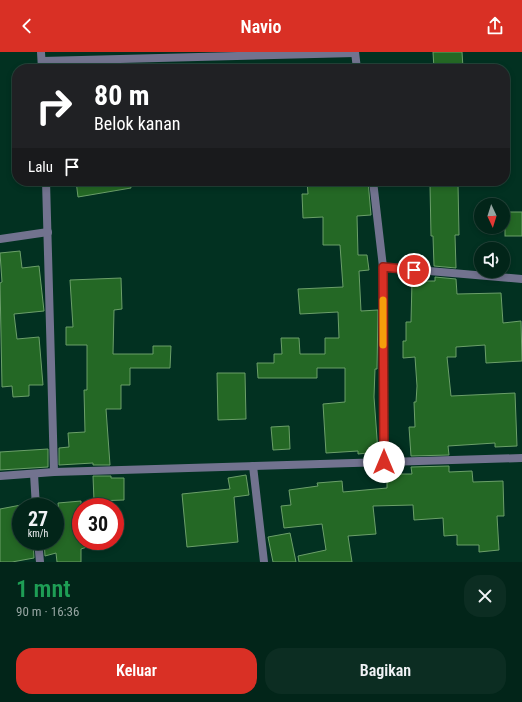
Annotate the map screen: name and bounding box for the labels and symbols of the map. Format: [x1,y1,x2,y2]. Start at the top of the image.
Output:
north arrow [474,198,510,234]
pin [397,253,431,287]
position arrow [363,441,405,483]
speed limit sign: 30 [72,498,124,550]

